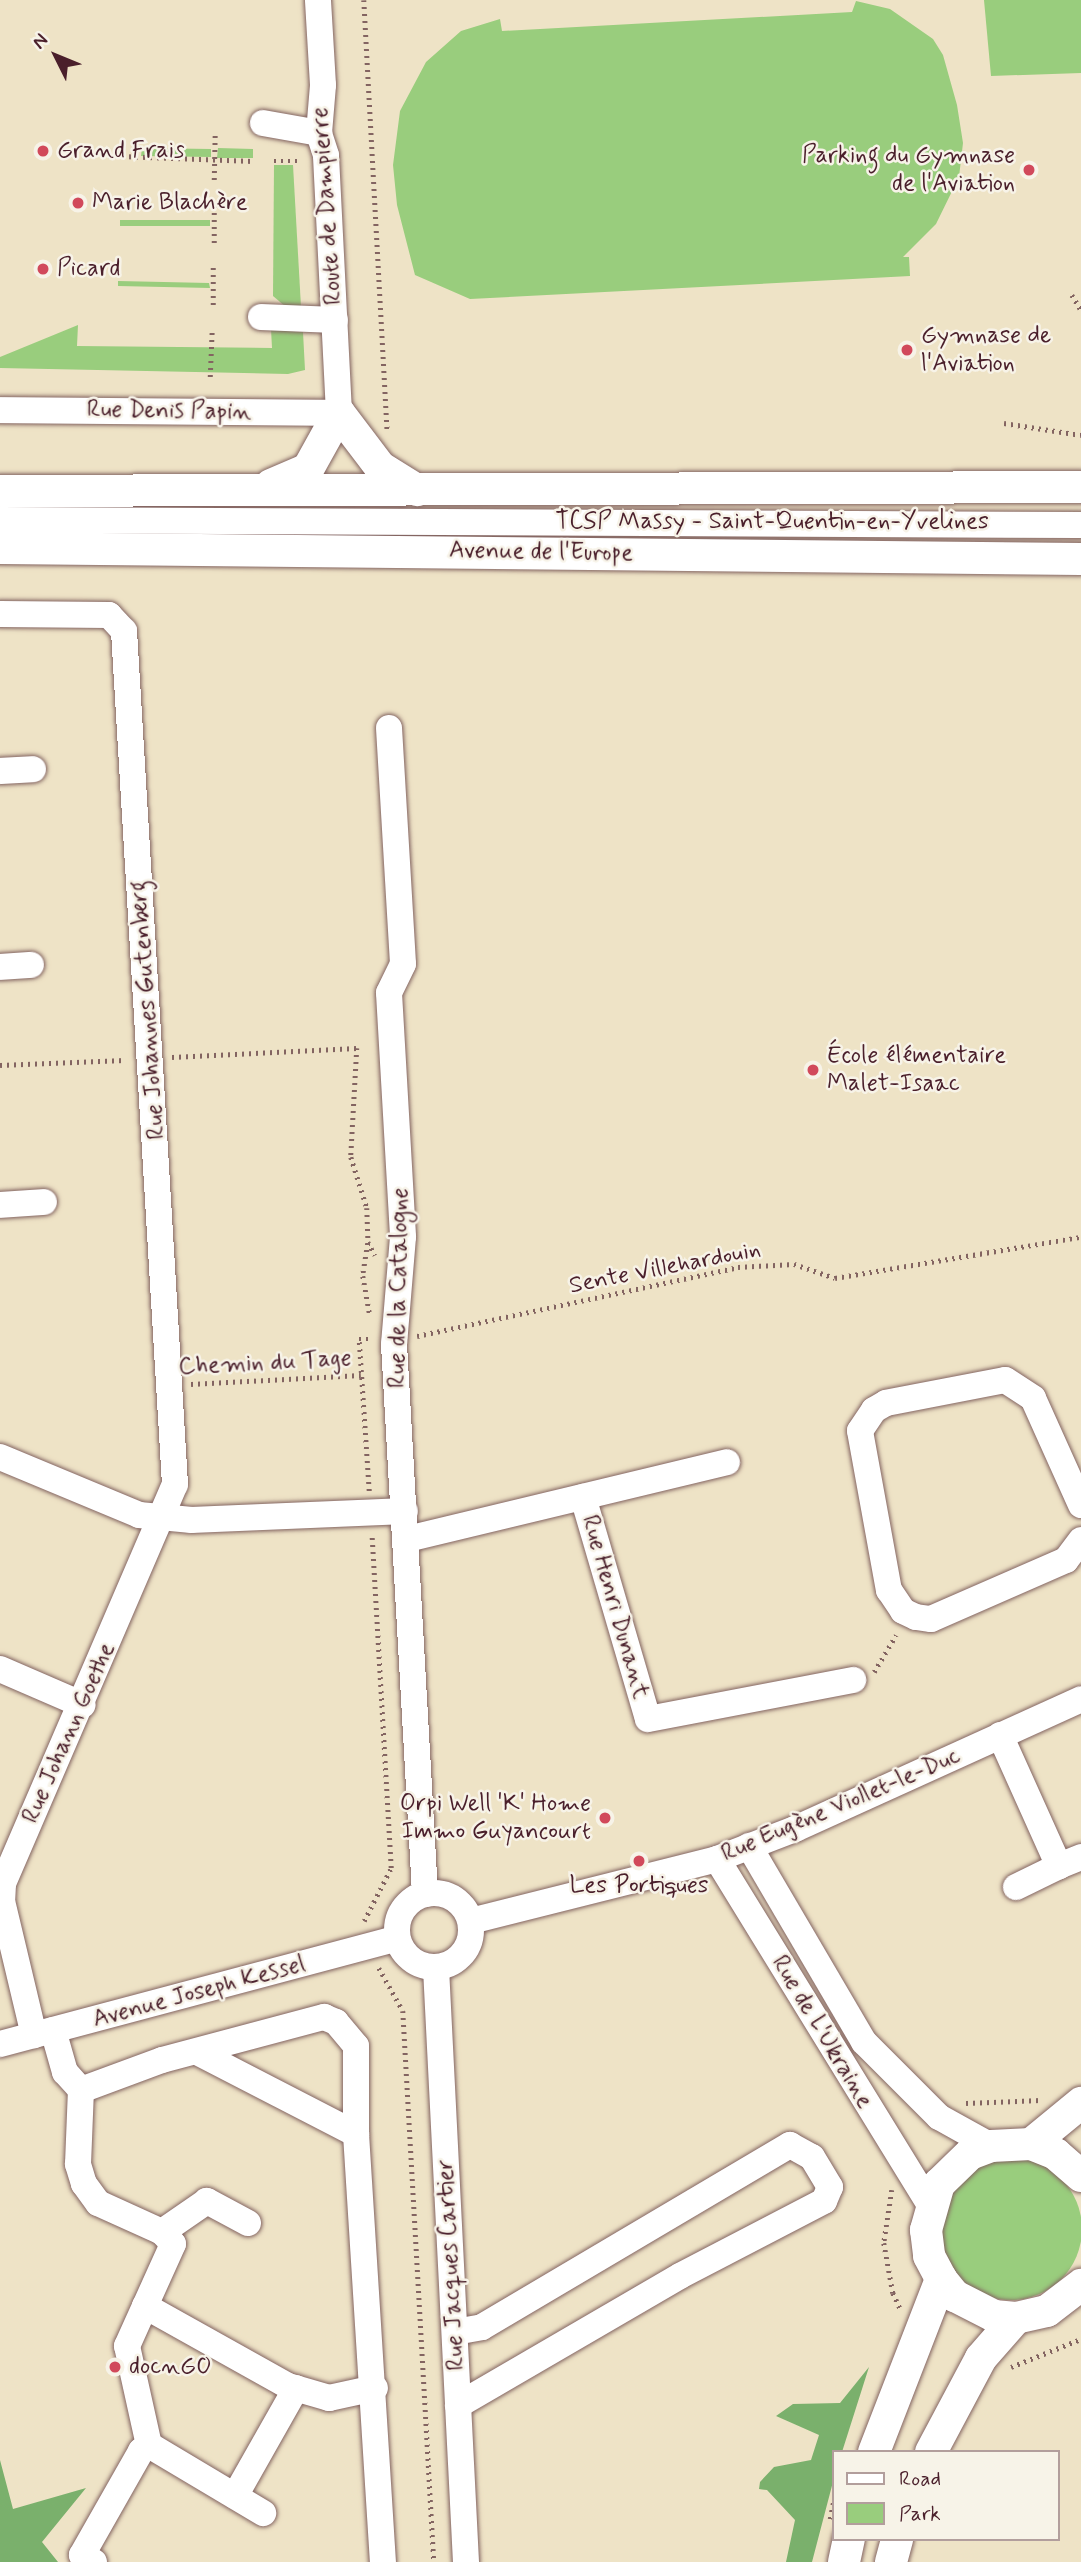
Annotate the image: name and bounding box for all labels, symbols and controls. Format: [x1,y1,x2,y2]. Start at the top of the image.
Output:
north arrow [21,21,91,91]
text: N [27,28,54,54]
street label: Route de Dampierre [306,107,348,305]
place label: Grand Frais [57,137,181,165]
place label: Parking du Gymnase de l'Aviation [803,142,1015,198]
marker: Grand Frais [35,143,51,159]
marker: Parking du Gymnase de l'Aviation [1021,162,1037,178]
place label: Marie Blachère [92,189,248,217]
marker: Marie Blachère [70,195,86,211]
place label: Picard [57,255,120,283]
marker: Picard [35,261,51,277]
place label: Gymnase de l'Aviation [921,322,1050,378]
marker: Gymnase de l'Aviation [899,342,915,358]
street label: Rue Denis Papin [86,395,252,427]
street label: TCSP Massy - Saint-Quentin-en-Yvelines [556,508,988,536]
street label: Avenue de l'Europe [448,536,634,568]
street label: Rue Johannes Gutenberg [125,881,171,1139]
place label: École élémentaire Malet-Isaac [827,1042,1006,1098]
marker: École élémentaire Malet-Isaac [805,1062,821,1078]
street label: Rue de la Catalogne [383,1190,415,1386]
street label: Sente Villehardouin [566,1235,764,1301]
street label: Chemin du Tage [182,1344,348,1382]
street label: Rue Henri Dunant [575,1512,655,1702]
street label: Rue Johann Goethe [16,1638,122,1828]
street label: Rue Eugène Viollet-le-Duc [716,1741,966,1869]
place label: Orpi Well 'K' Home Immo Guyancourt [399,1790,591,1846]
marker: Orpi Well 'K' Home Immo Guyancourt [597,1810,613,1826]
marker: Les Portiques [631,1853,647,1869]
place label: Les Portiques [572,1872,706,1900]
street label: Rue de L'Ukraine [764,1949,880,2115]
street label: Avenue Joseph Kessel [89,1950,309,2034]
street label: Rue Jacques Cartier [431,2161,471,2369]
place label: docnGO [129,2353,212,2381]
marker: docnGO [107,2359,123,2375]
legend [832,2450,1060,2541]
text: Road [899,2465,941,2493]
text: Park [899,2500,941,2528]

